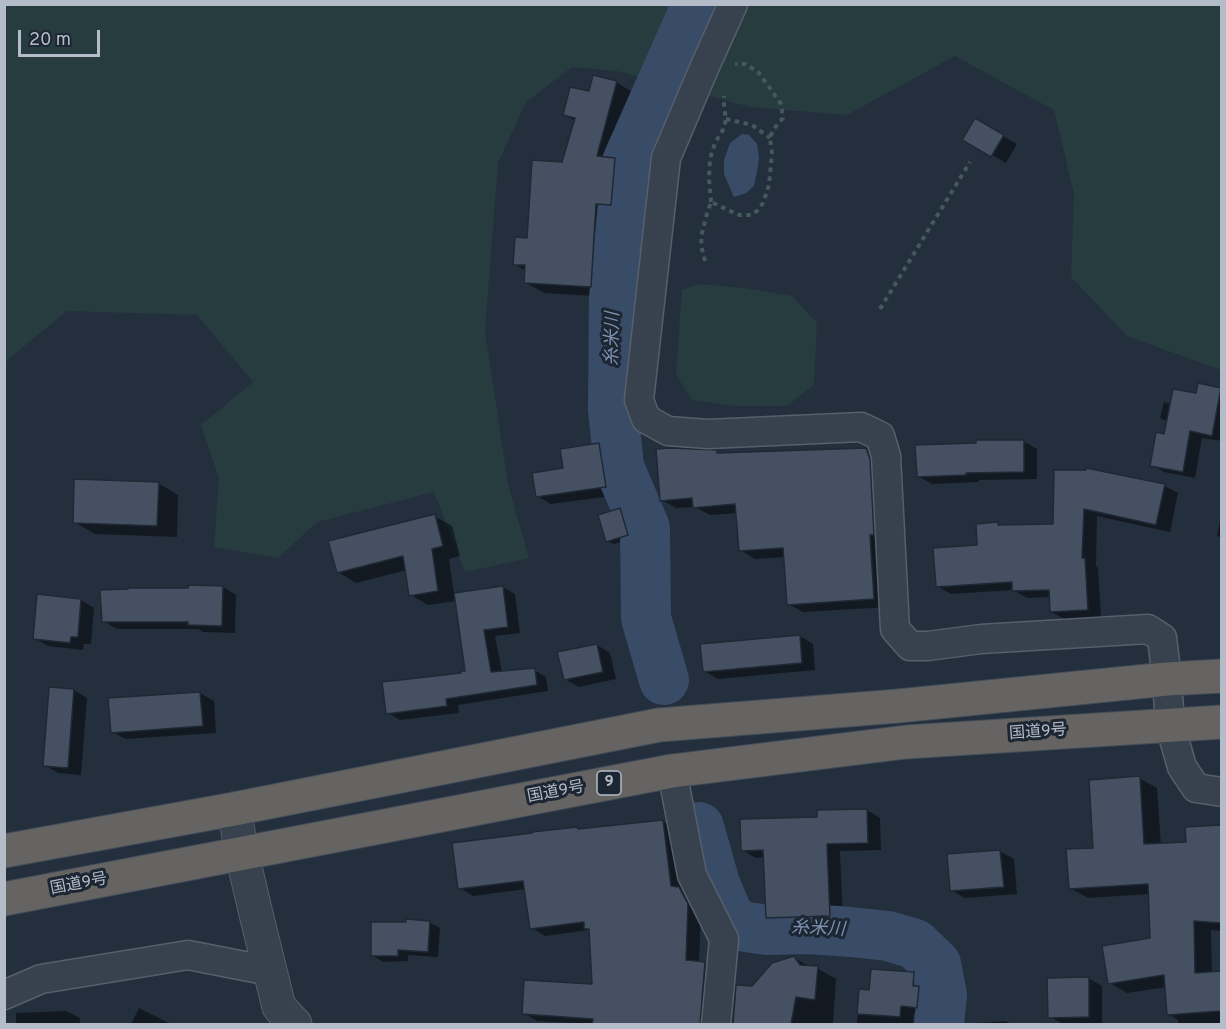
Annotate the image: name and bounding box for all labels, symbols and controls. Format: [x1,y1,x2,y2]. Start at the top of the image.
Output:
scale bar [21,18,104,56]
text: 20 m [29,29,71,52]
water label: 糸米川 [603,312,625,366]
street label: 国道9号 [1009,721,1067,745]
road number: 9 [597,771,621,795]
street label: 国道9号 [526,778,586,808]
street label: 国道9号 [49,870,109,900]
water label: 糸米川 [790,918,846,942]

